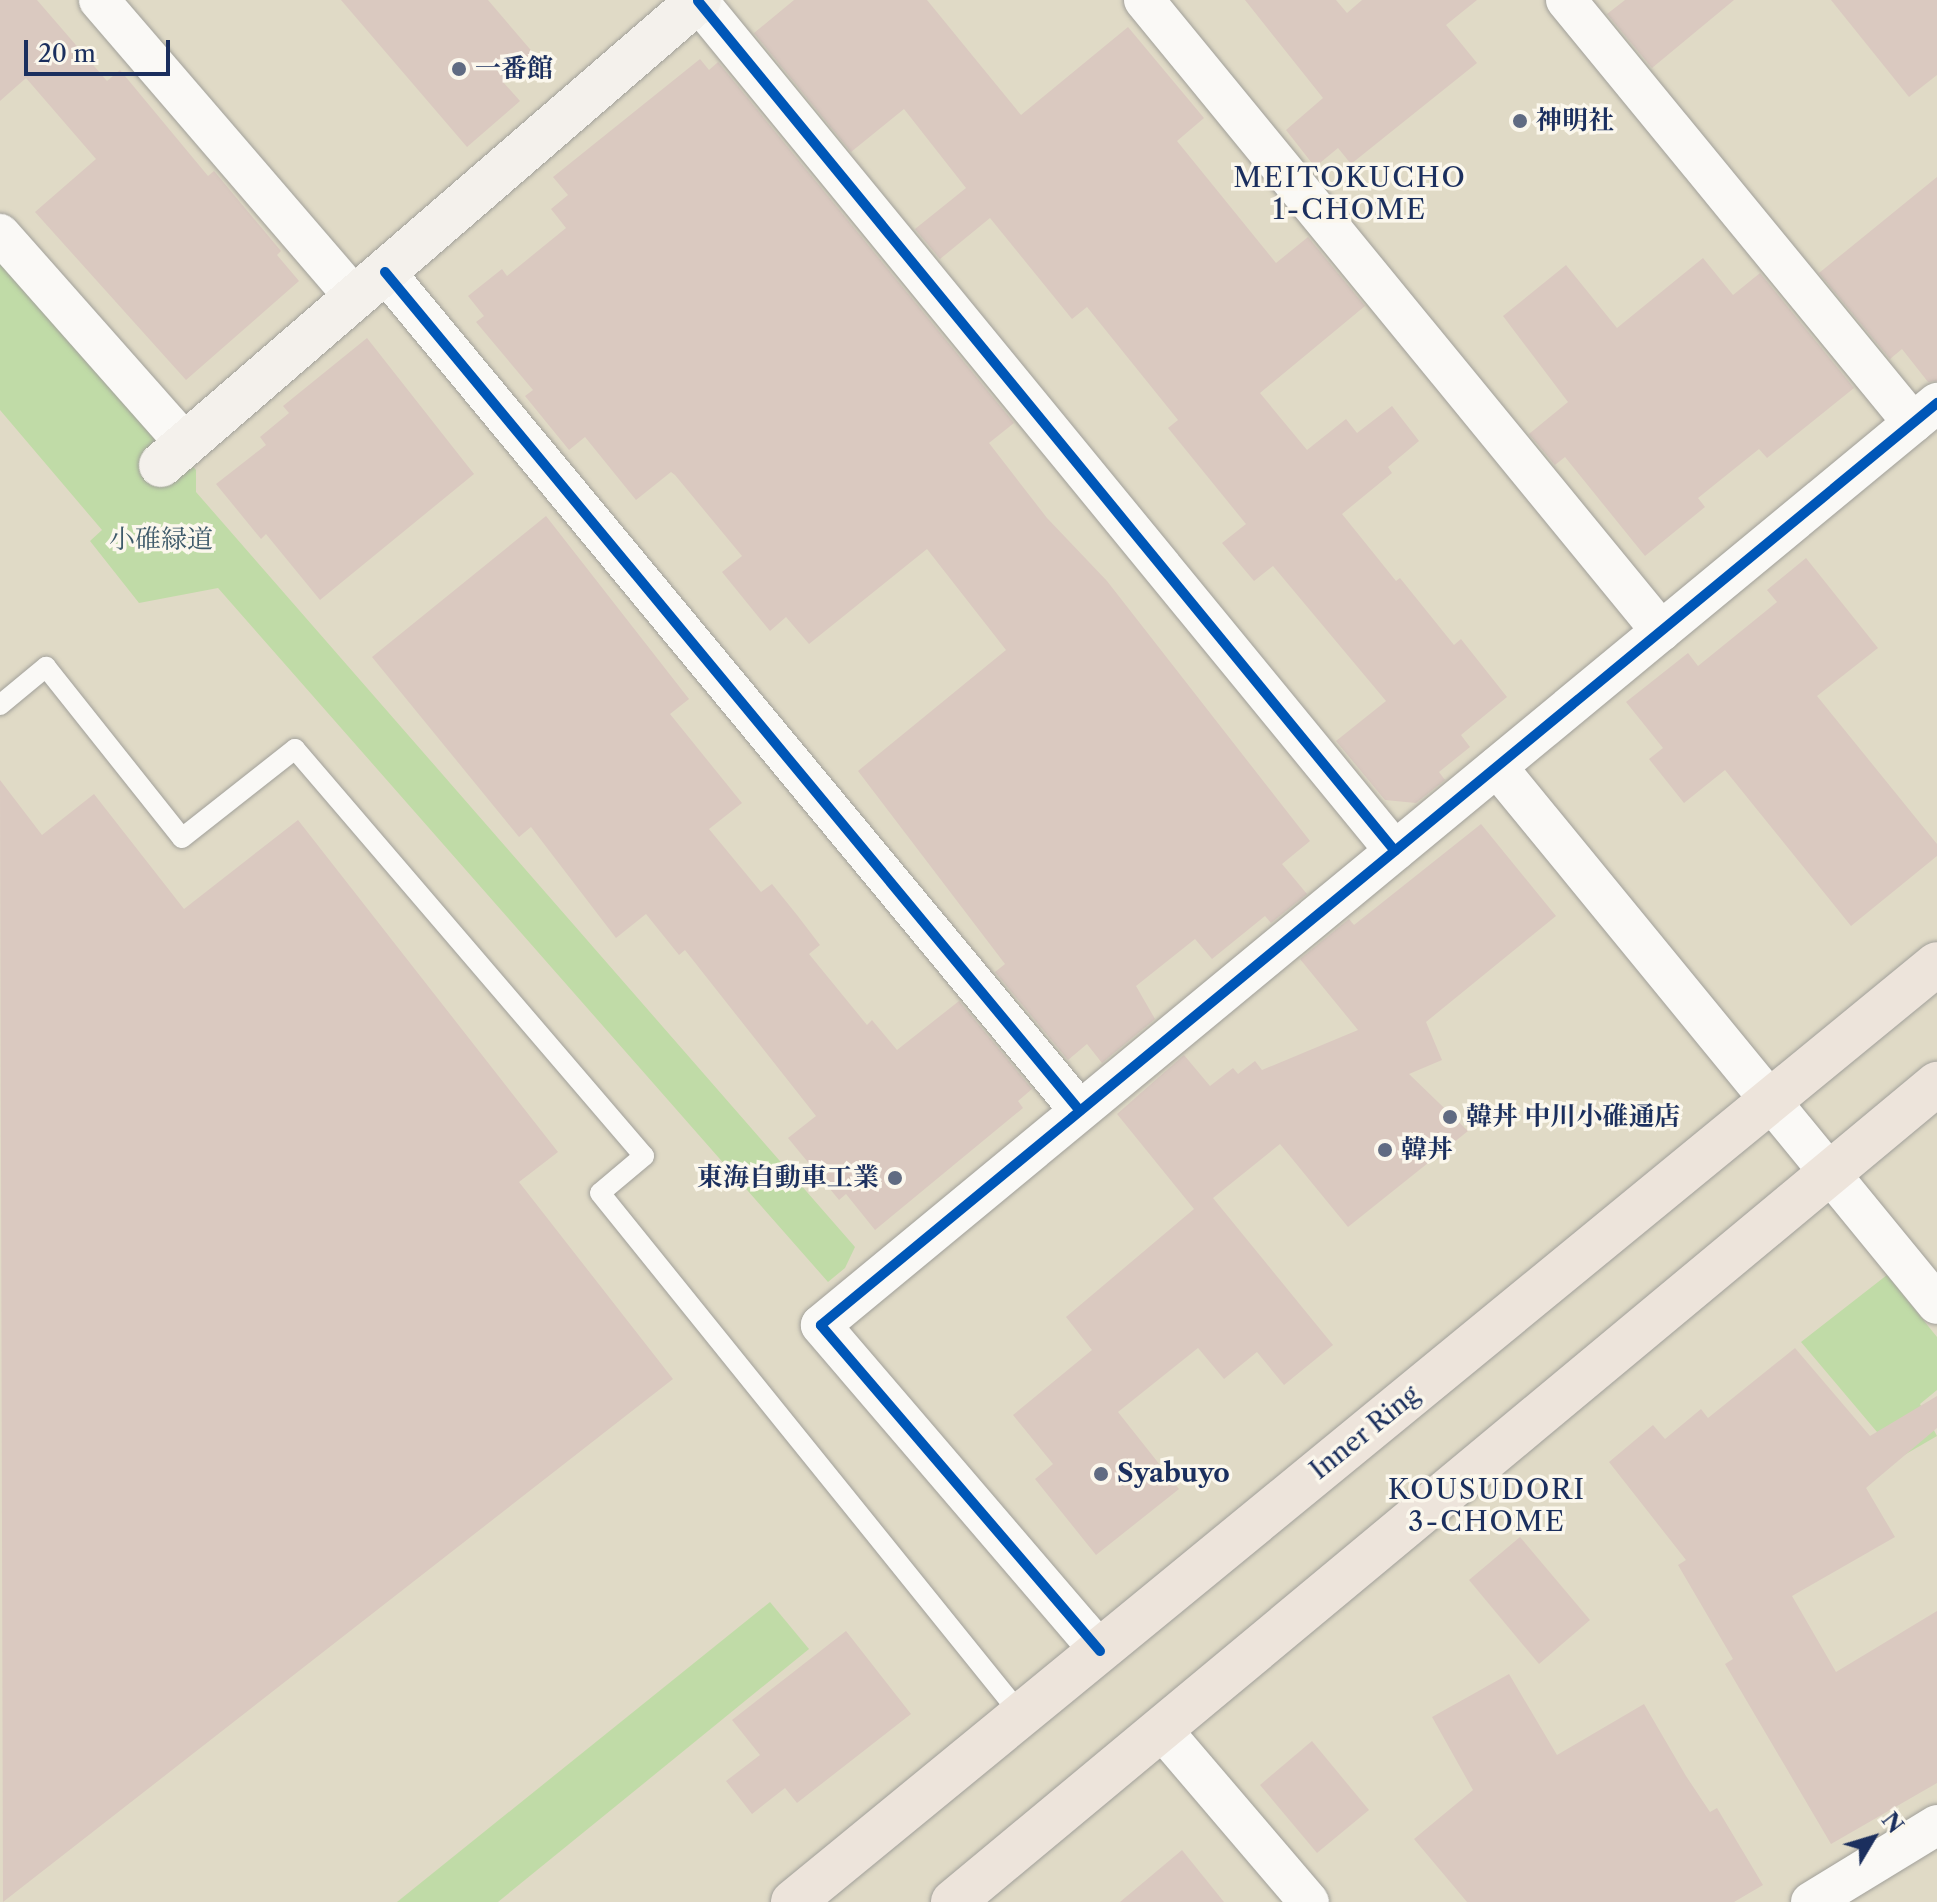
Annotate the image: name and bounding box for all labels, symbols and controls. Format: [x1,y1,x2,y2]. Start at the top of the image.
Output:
scale bar [28,24,174,74]
text: 20 m [38,39,96,68]
place label: 一番館 [475,53,553,85]
marker: 一番館 [450,60,468,78]
place label: 神明社 [1536,105,1614,137]
marker: 神明社 [1511,112,1529,130]
district label: MEITOKUCHO 1-CHOME [1233,160,1467,226]
park label: 小碓緑道 [109,524,213,556]
place label: 韓丼 中川小碓通店 [1466,1101,1681,1133]
marker: 韓丼 中川小碓通店 [1441,1108,1459,1126]
place label: 韓丼 [1401,1134,1453,1166]
marker: 韓丼 [1376,1141,1394,1159]
place label: 東海自動車工業 [697,1162,879,1194]
marker: 東海自動車工業 [886,1169,904,1187]
street label: Inner Ring [1304,1379,1426,1487]
place label: Syabuyo [1117,1458,1230,1490]
marker: Syabuyo [1092,1465,1110,1483]
district label: KOUSUDORI 3-CHOME [1388,1472,1586,1538]
north arrow [1833,1798,1913,1878]
text: N [1876,1807,1909,1839]

